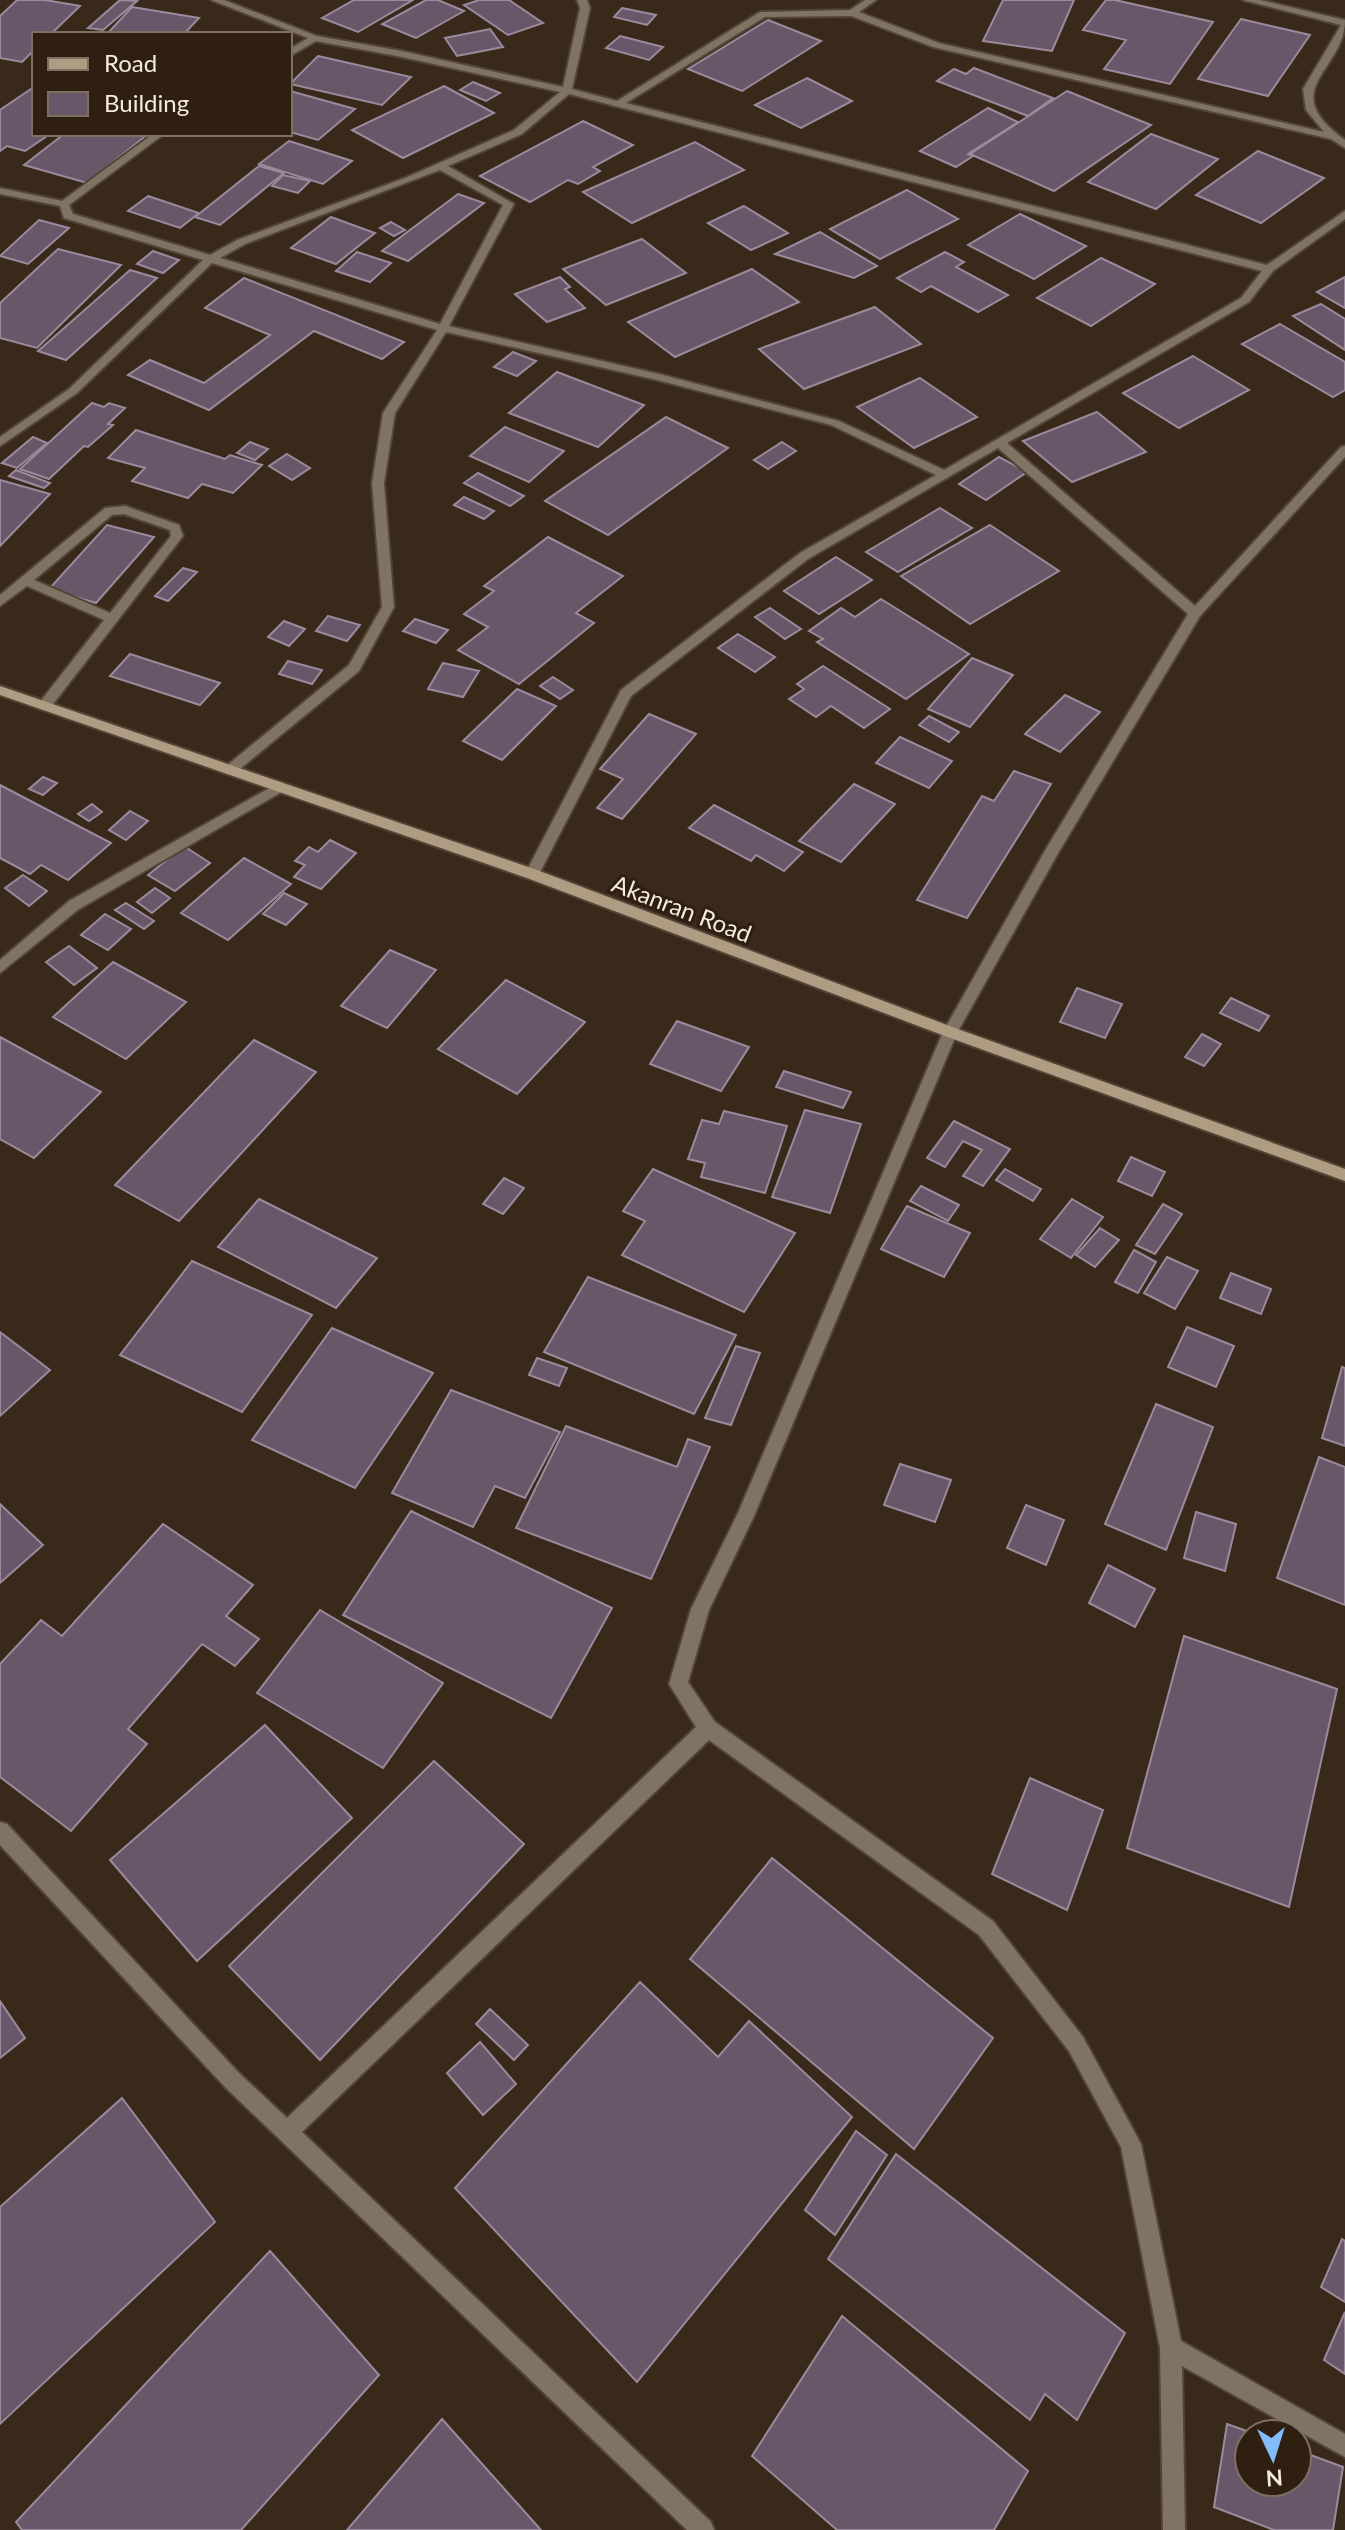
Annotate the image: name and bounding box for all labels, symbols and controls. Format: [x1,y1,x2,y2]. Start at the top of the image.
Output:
legend [32,32,292,136]
text: Road [104,48,157,77]
text: Building [104,88,189,117]
street label: Akanran Road [608,868,756,948]
north arrow [1233,2418,1313,2498]
text: N [1265,2464,1284,2493]

